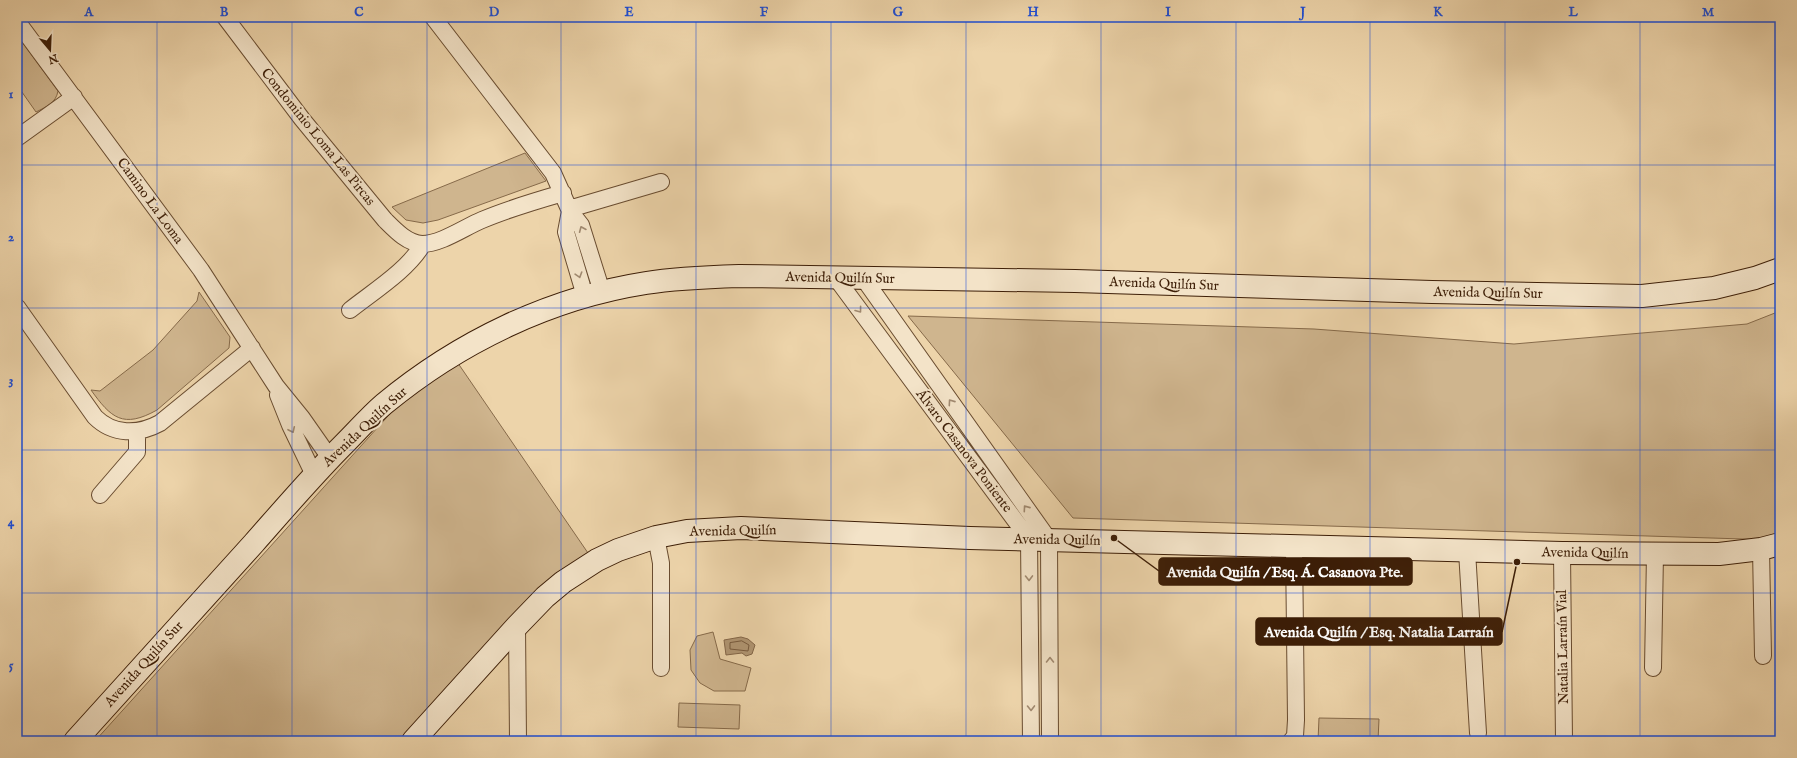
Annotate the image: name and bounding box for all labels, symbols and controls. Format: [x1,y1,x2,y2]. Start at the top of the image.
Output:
text: A [84,4,95,21]
text: B [220,4,229,21]
text: C [354,4,364,21]
text: D [489,4,500,21]
text: E [624,4,634,21]
text: F [760,4,769,21]
text: G [893,4,904,21]
text: H [1027,4,1039,21]
text: I [1165,4,1171,21]
text: J [1298,4,1306,21]
text: K [1433,4,1443,21]
text: L [1567,4,1578,21]
text: M [1702,4,1715,21]
north arrow [30,30,70,70]
text: N [46,50,61,67]
street label: Condominio Loma Las Pircas [257,65,379,209]
text: 1 [9,86,14,103]
street label: Camino La Loma [113,154,188,248]
one-way arrow [579,226,587,234]
text: 2 [8,229,14,246]
street label: Avenida Quilín Sur [784,268,895,288]
one-way arrow [574,272,583,279]
street label: Avenida Quilín Sur [1108,273,1219,295]
street label: Avenida Quilín Sur [1432,283,1543,303]
one-way arrow [854,305,861,312]
text: 3 [9,372,14,389]
street label: Avenida Quilín Sur [318,383,411,472]
street label: Álvaro Casanova Poniente [911,384,1017,517]
one-way arrow [948,399,956,406]
one-way arrow [287,426,295,434]
one-way arrow [1023,505,1031,512]
text: 4 [8,514,15,531]
street label: Avenida Quilín [688,521,777,541]
street label: Avenida Quilín [1012,530,1101,550]
street label: Avenida Quilín [1540,543,1629,563]
callout: Avenida Quilín / Esq. Á. Casanova Pte. [1159,558,1412,585]
text: Avenida Quilín / Esq. Á. Casanova Pte. [1166,563,1403,582]
one-way arrow [1025,575,1033,581]
street label: Natalia Larraín Vial [1553,589,1573,704]
street label: Avenida Quilín Sur [100,617,187,711]
callout: Avenida Quilín / Esq. Natalia Larraín [1256,618,1502,645]
text: Avenida Quilín / Esq. Natalia Larraín [1263,623,1494,642]
text: 5 [9,657,14,674]
one-way arrow [1046,657,1054,663]
one-way arrow [1027,705,1035,711]

